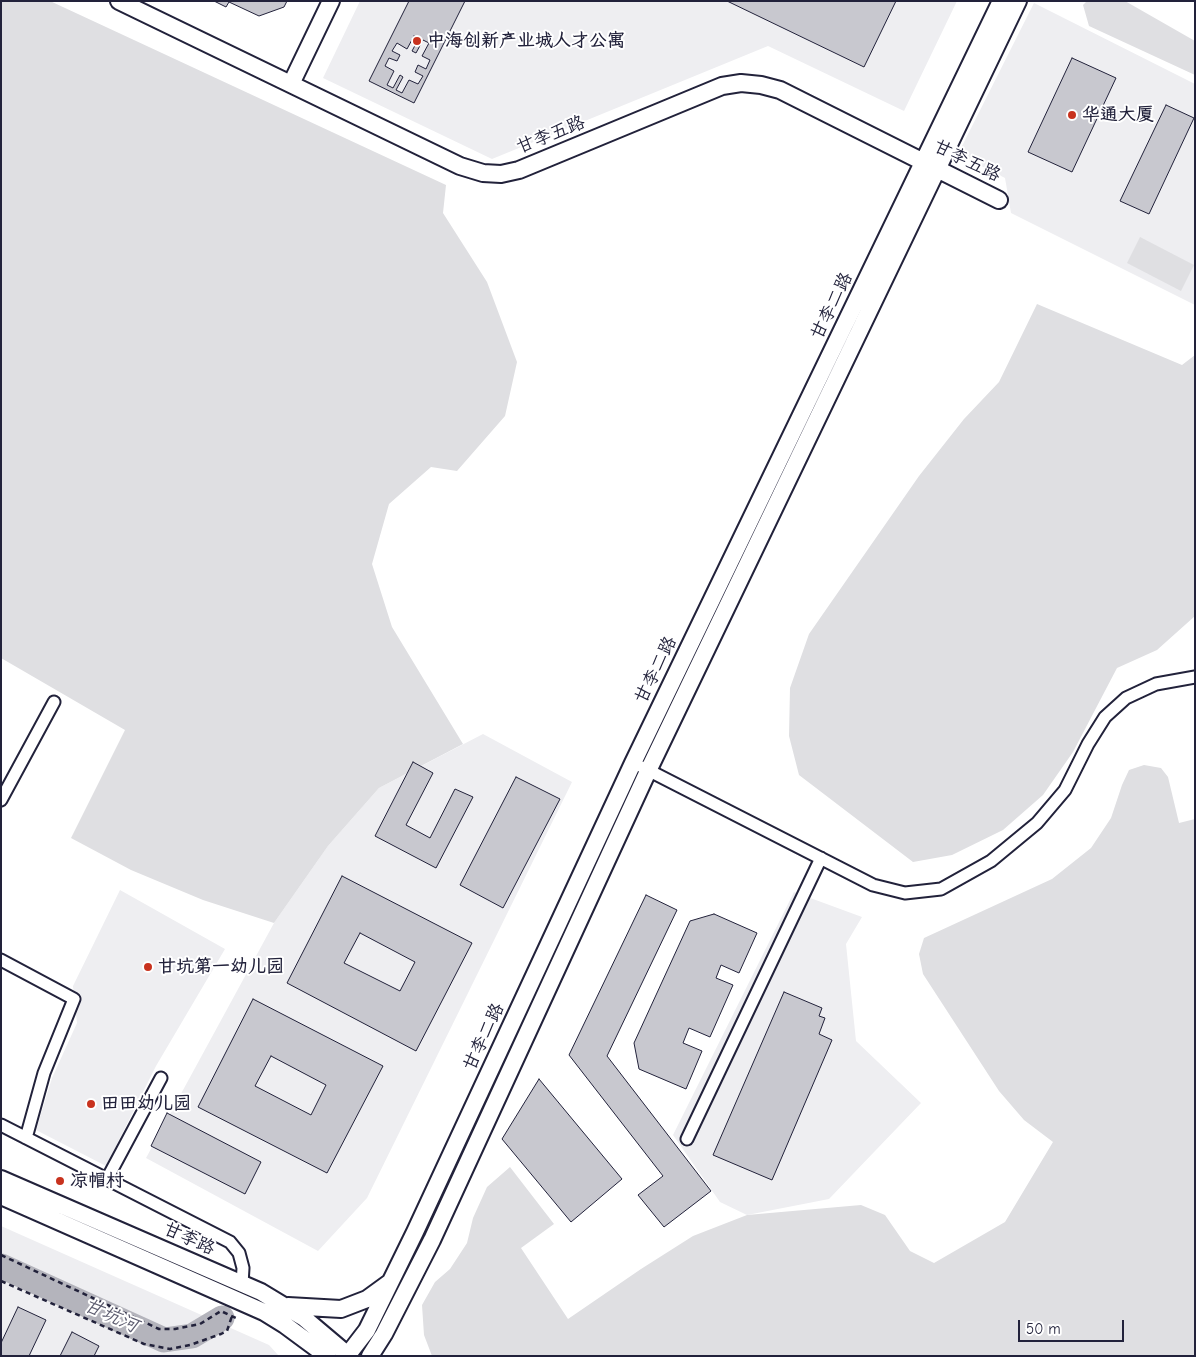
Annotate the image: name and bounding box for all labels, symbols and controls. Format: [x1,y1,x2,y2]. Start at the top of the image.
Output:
place label: 中海创新产业城人才公寓 [427,30,625,52]
marker: 中海创新产业城人才公寓 [411,35,423,47]
place label: 华通大厦 [1082,104,1154,126]
marker: 华通大厦 [1066,109,1078,121]
street label: 甘李五路 [514,112,588,158]
street label: 甘李五路 [930,136,1004,186]
street label: 甘李二路 [807,269,857,343]
street label: 甘李二路 [631,633,681,707]
place label: 甘坑第一幼儿园 [158,956,284,978]
marker: 甘坑第一幼儿园 [142,961,154,973]
street label: 甘李二路 [459,1000,509,1074]
place label: 田田幼儿园 [101,1093,191,1115]
marker: 田田幼儿园 [85,1098,97,1110]
place label: 凉帽村 [70,1170,124,1192]
marker: 凉帽村 [54,1175,66,1187]
street label: 甘李路 [160,1218,218,1260]
water label: 甘坑河 [80,1294,142,1338]
scale bar [1021,1310,1127,1342]
text: 50 m [1026,1320,1061,1338]

